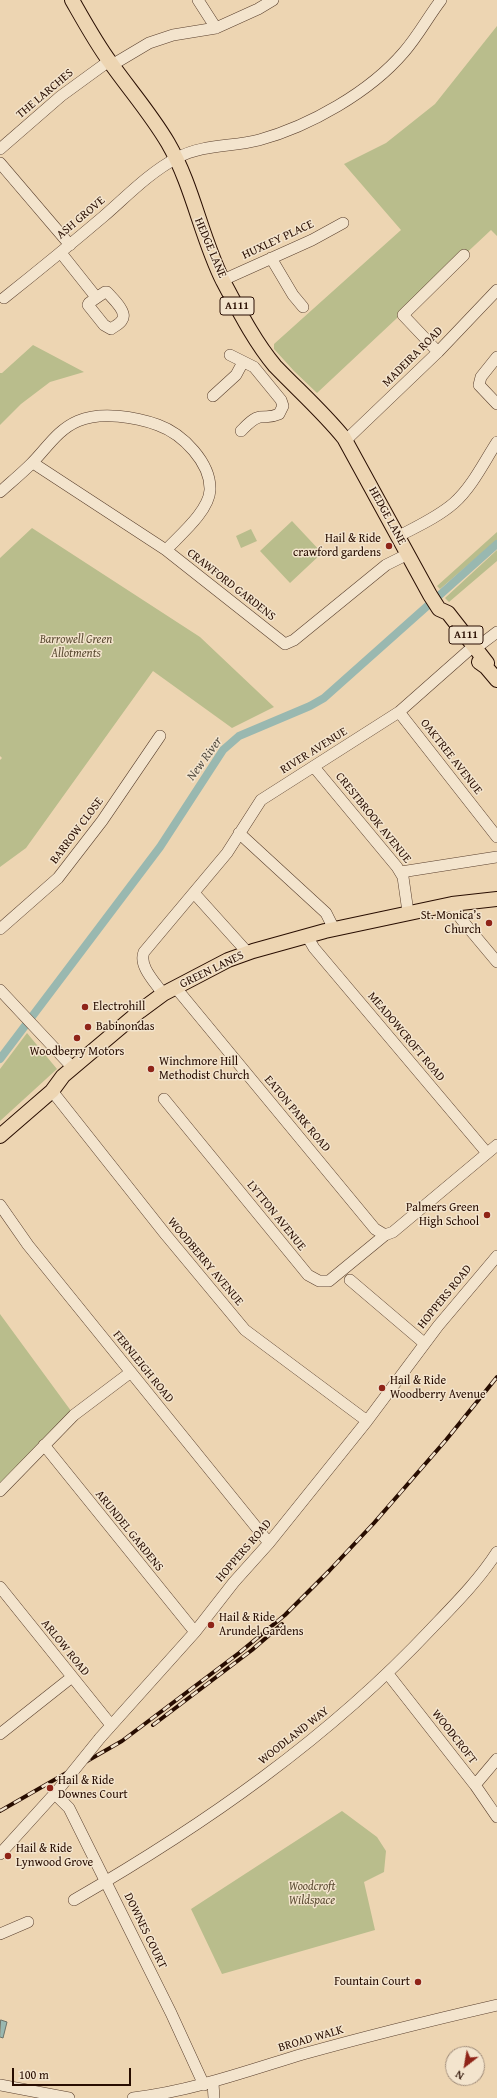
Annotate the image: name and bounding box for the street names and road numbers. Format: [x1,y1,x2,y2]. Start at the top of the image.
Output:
street label: THE LARCHES [14,66,76,122]
street label: ASH GROVE [54,194,108,242]
street label: HEDGE LANE [191,216,229,280]
street label: HUXLEY PLACE [240,217,316,263]
road number: A111 [220,297,254,315]
street label: MADEIRA ROAD [380,324,446,390]
street label: HEDGE LANE [365,484,409,548]
street label: CRAWFORD GARDENS [184,546,278,624]
road number: A111 [449,626,483,644]
street label: OAKTREE AVENUE [417,716,485,798]
street label: RIVER AVENUE [278,725,350,777]
street label: CRESTBROOK AVENUE [332,770,414,866]
street label: BARROW CLOSE [47,795,107,867]
street label: GREEN LANES [178,948,246,992]
street label: MEADOWCROFT ROAD [364,989,448,1085]
street label: EATON PARK ROAD [261,1073,333,1155]
street label: LYTTON AVENUE [243,1178,309,1254]
street label: WOODBERRY AVENUE [164,1215,246,1309]
street label: HOPPERS ROAD [415,1262,475,1332]
street label: FERNLEIGH ROAD [110,1328,176,1406]
street label: ARUNDEL GARDENS [92,1488,166,1574]
street label: HOPPERS ROAD [213,1517,275,1585]
street label: ARLOW ROAD [38,1617,92,1679]
street label: WOODLAND WAY [256,1704,332,1768]
street label: WOODCROFT [428,1707,480,1767]
street label: DOWNES COURT [120,1891,170,1971]
street label: BROAD WALK [277,2023,345,2055]

